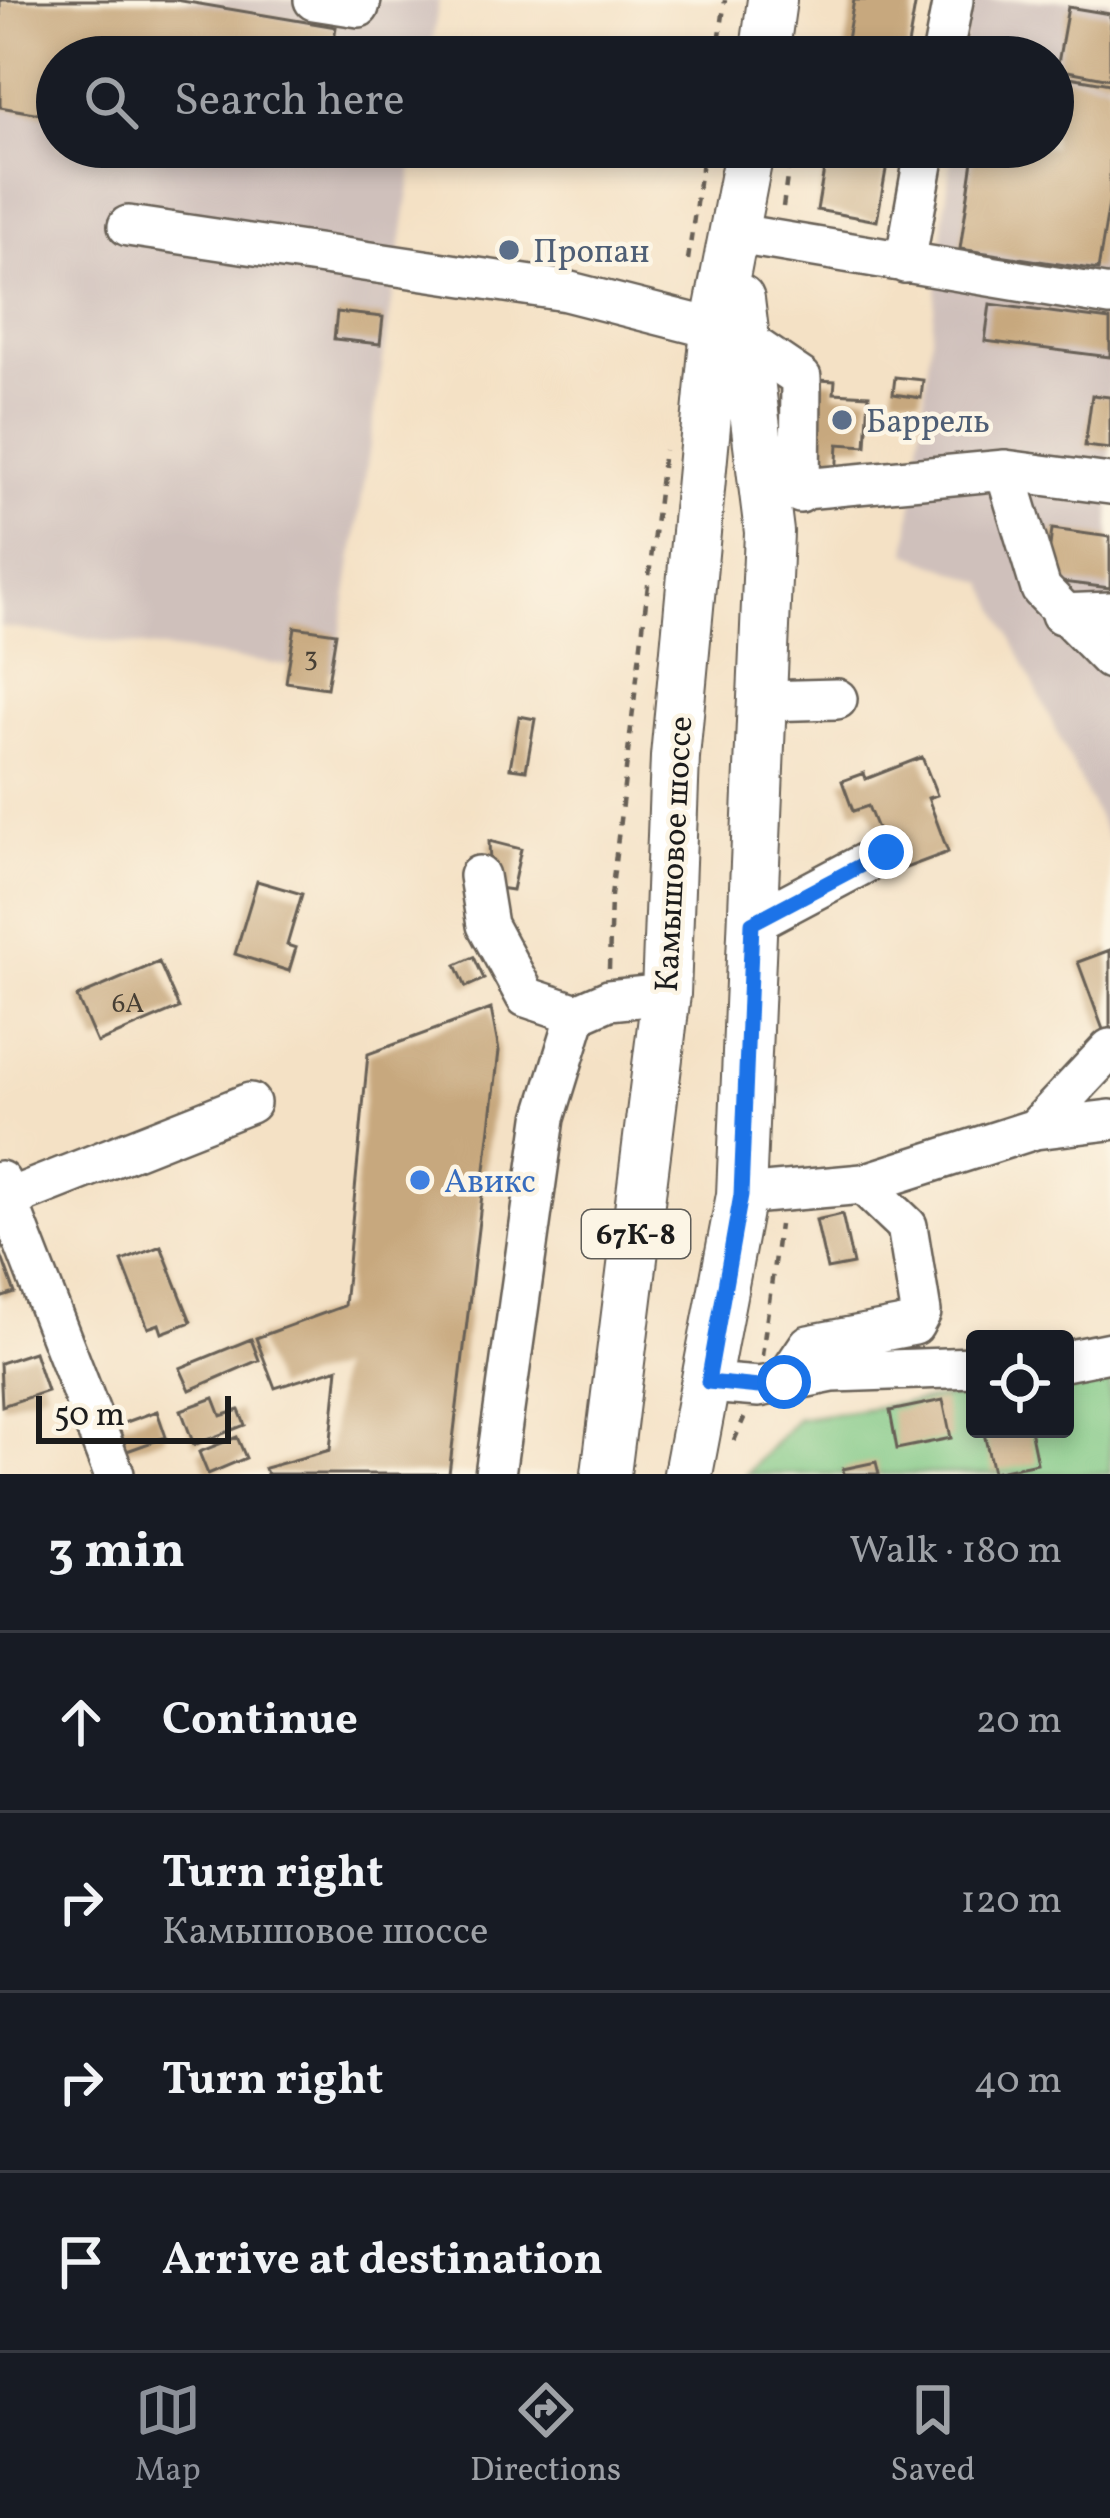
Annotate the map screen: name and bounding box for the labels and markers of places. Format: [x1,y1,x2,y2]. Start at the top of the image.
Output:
place label: Пропан [533,231,650,277]
marker: Пропан [496,237,522,263]
place label: Баррель [866,401,990,447]
marker: Баррель [829,407,855,433]
place label: Авикс [444,1161,536,1207]
marker: Авикс [407,1167,433,1193]

